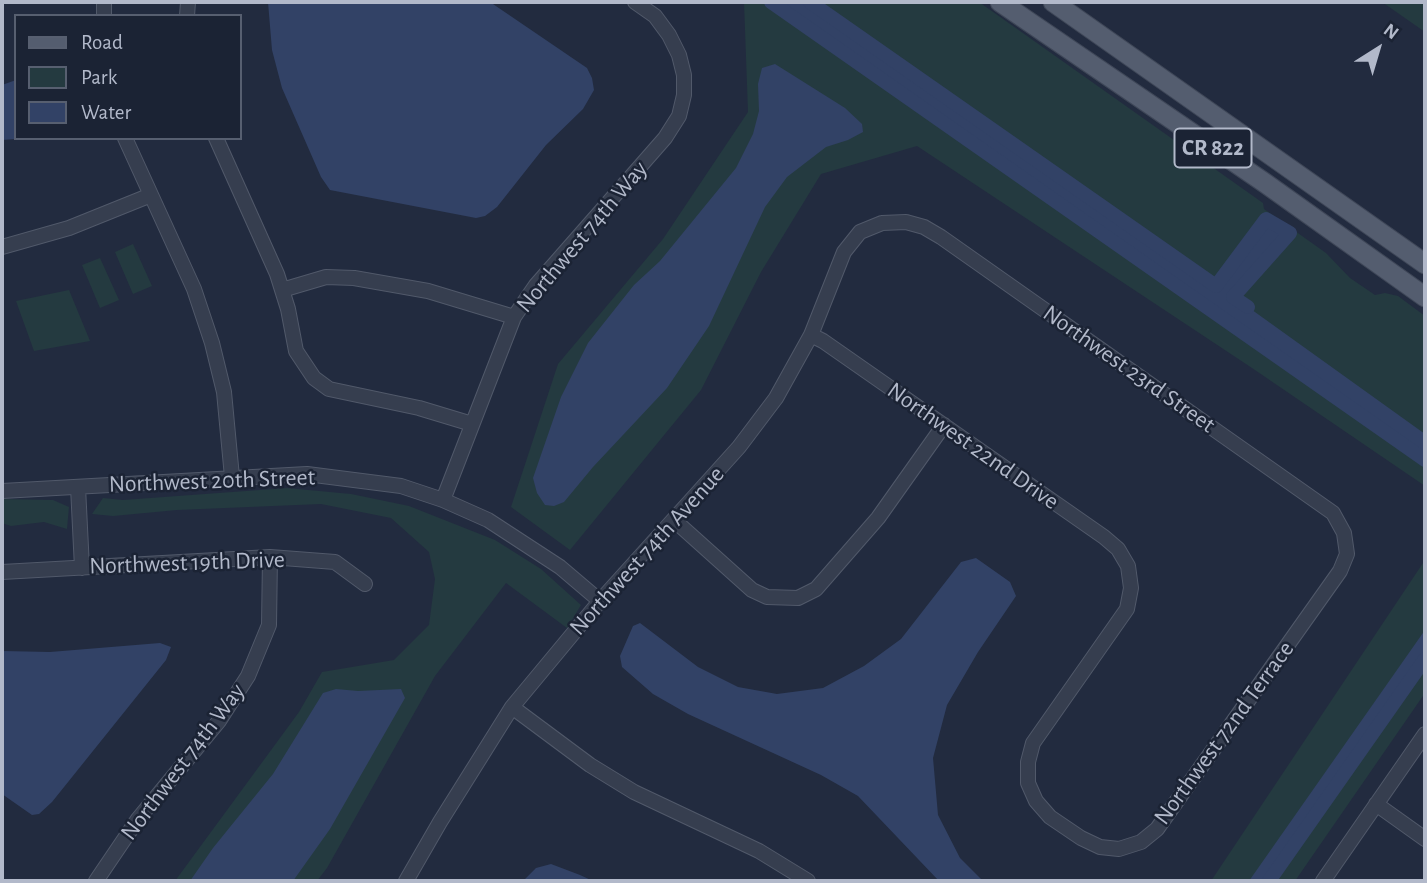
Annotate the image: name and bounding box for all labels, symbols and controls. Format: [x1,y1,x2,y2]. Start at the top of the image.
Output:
legend [14,14,242,140]
north arrow [1343,14,1413,84]
text: N [1380,20,1402,43]
text: Road [81,32,123,53]
text: Park [81,67,117,88]
text: Water [81,102,131,123]
road number: CR 822 [1174,128,1252,168]
street label: Northwest 74th Way [510,155,654,319]
street label: Northwest 23rd Street [1037,299,1221,439]
street label: Northwest 22nd Drive [882,376,1064,516]
street label: Northwest 74th Avenue [563,460,731,642]
street label: Northwest 20th Street [108,463,316,499]
street label: Northwest 19th Drive [89,545,285,581]
street label: Northwest 72nd Terrace [1148,636,1300,830]
street label: Northwest 74th Way [115,678,251,846]

